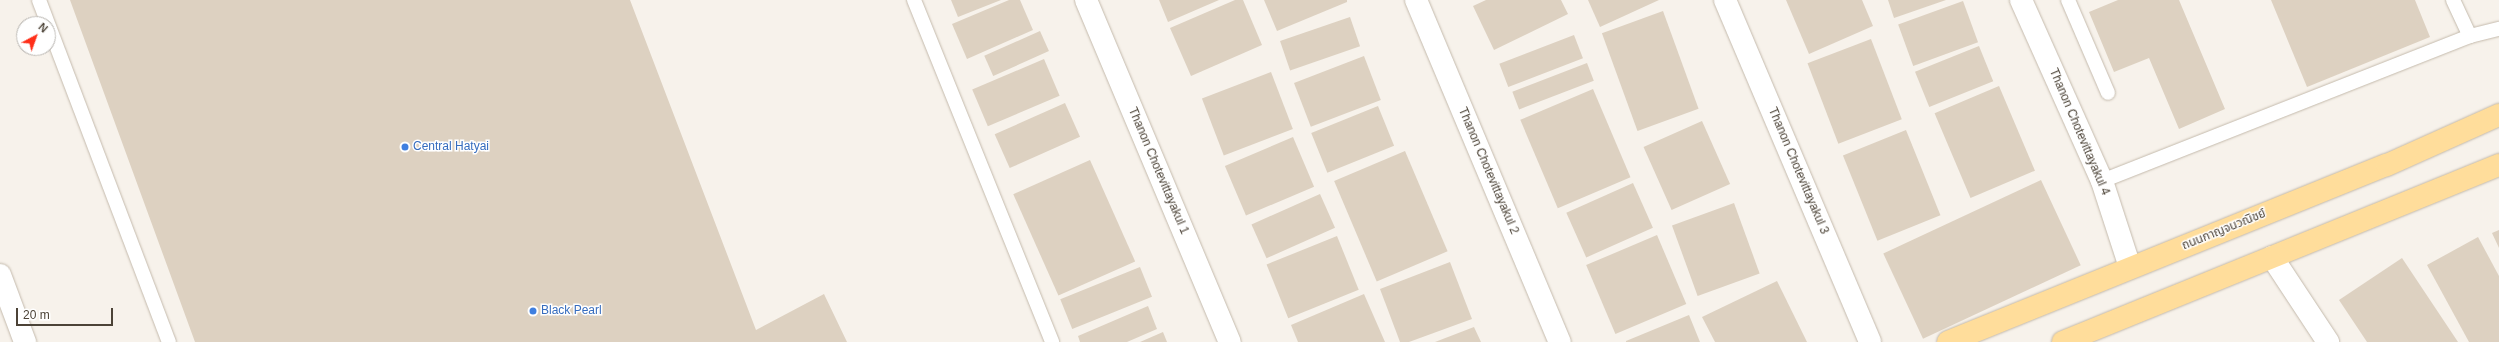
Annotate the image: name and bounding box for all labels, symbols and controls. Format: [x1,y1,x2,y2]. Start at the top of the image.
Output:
north arrow [16,16,56,56]
text: N [36,21,50,35]
street label: Thanon Chotevittayakul 4 [2046,67,2112,197]
street label: Thanon Chotevittayakul 1 [1125,106,1191,236]
street label: Thanon Chotevittayakul 2 [1455,106,1521,236]
street label: Thanon Chotevittayakul 3 [1765,106,1831,236]
place label: Central Hatyai [413,140,489,154]
marker: Central Hatyai [400,142,410,152]
street label: ถนนกาญจนวณิชย์ [2180,207,2268,253]
scale bar [18,300,115,326]
place label: Black Pearl [541,304,602,318]
marker: Black Pearl [528,306,538,316]
text: 20 m [23,308,50,322]

